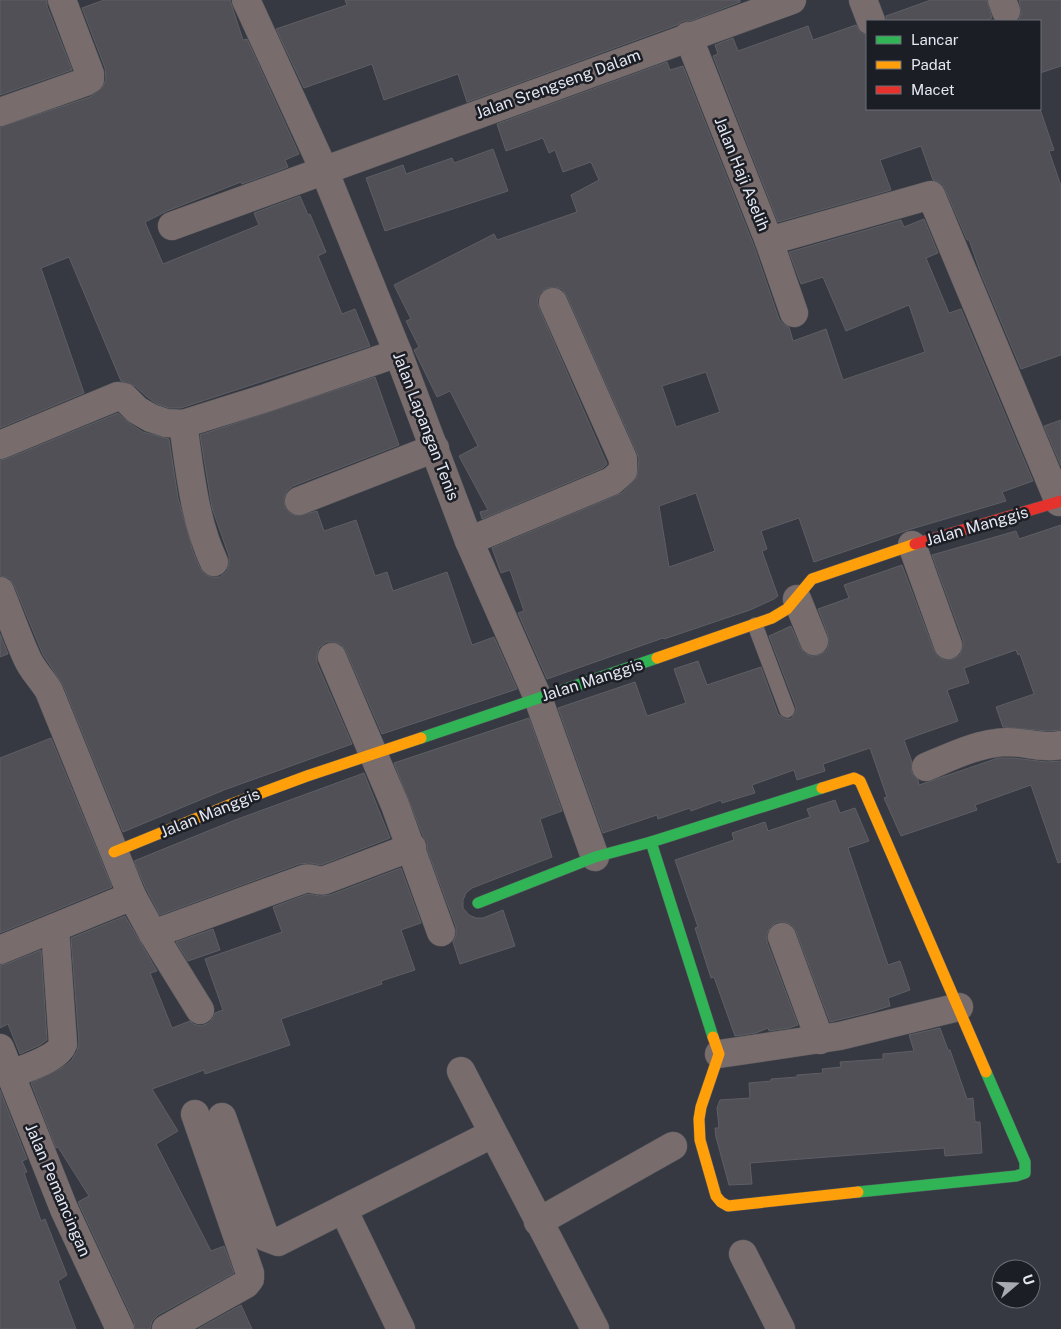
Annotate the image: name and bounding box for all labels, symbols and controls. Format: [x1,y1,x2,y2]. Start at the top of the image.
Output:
legend [866,20,1041,110]
text: Lancar [911,31,959,48]
street label: Jalan Srengseng Dalam [473,45,643,123]
text: Padat [911,56,952,73]
text: Macet [911,81,955,98]
street label: Jalan Haji Aselih [710,114,774,234]
street label: Jalan Lapangan Tenis [389,349,463,503]
street label: Jalan Manggis [924,502,1030,550]
street label: Jalan Manggis [539,655,645,705]
street label: Jalan Manggis [157,784,263,842]
street label: Jalan Pemancingan [21,1121,95,1259]
north arrow [991,1259,1041,1309]
text: U [1019,1272,1038,1287]

